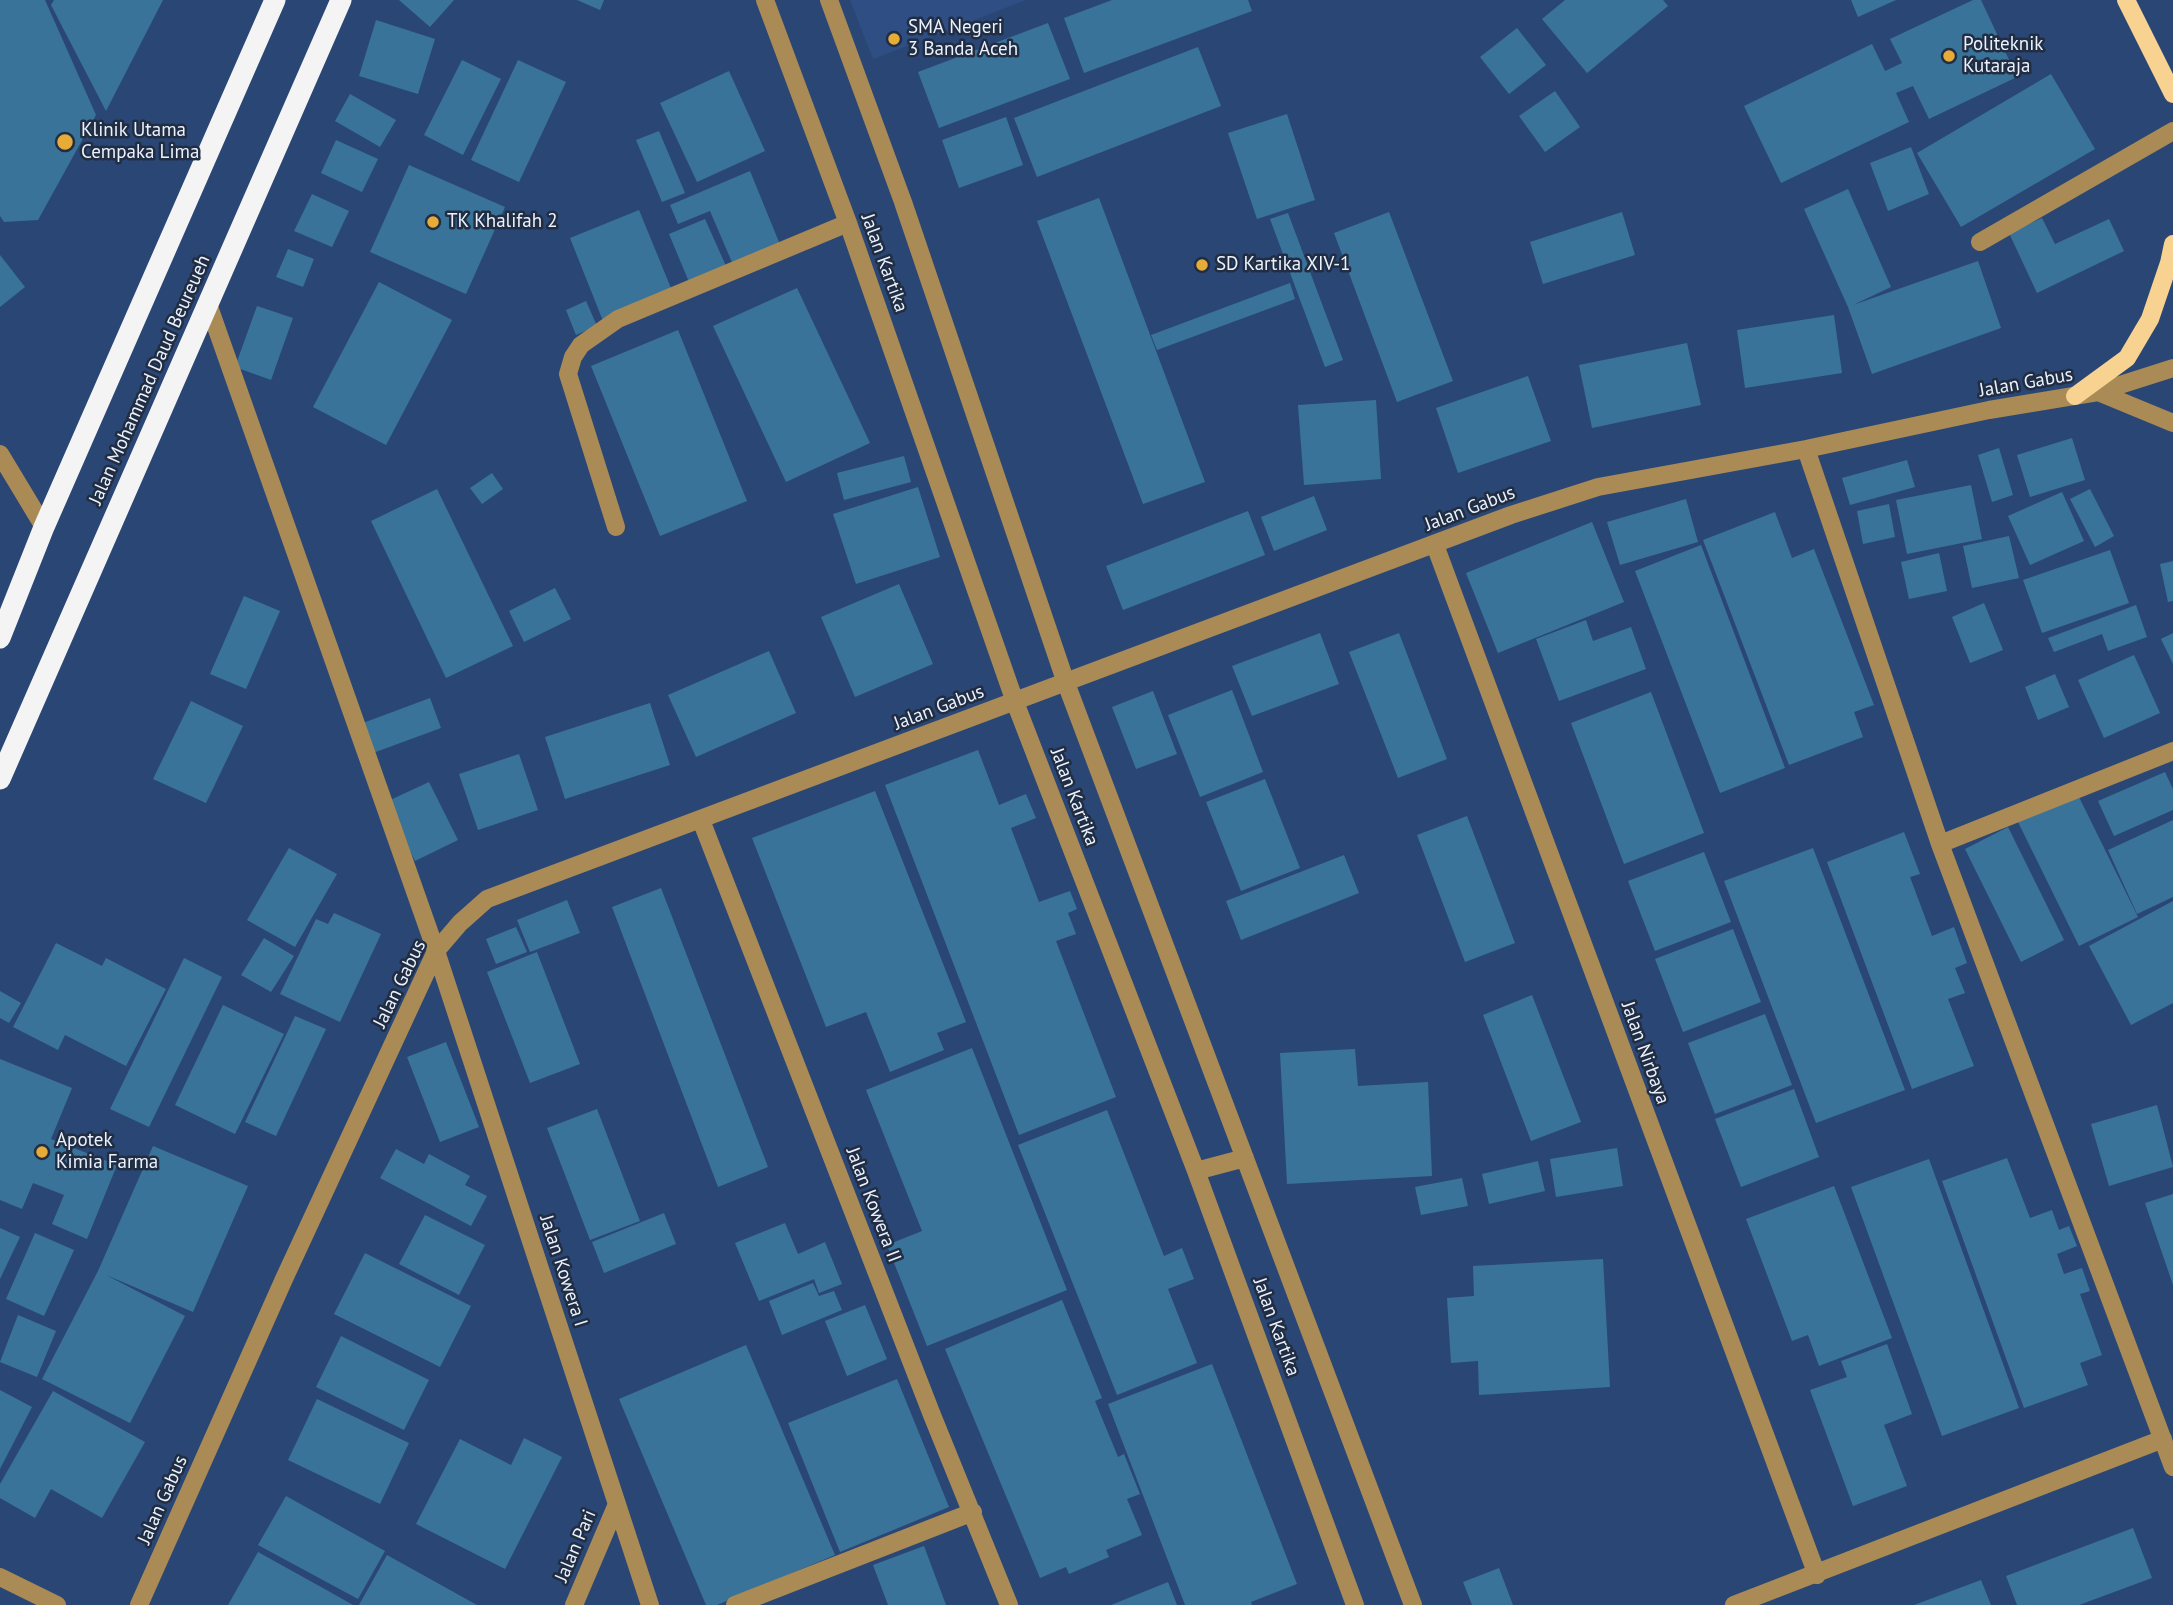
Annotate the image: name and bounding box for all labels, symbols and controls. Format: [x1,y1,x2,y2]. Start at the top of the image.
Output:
place label: SMA Negeri 3 Banda Aceh [908,17,1018,61]
marker: SMA Negeri 3 Banda Aceh [886,31,902,47]
place label: Politeknik Kutaraja [1963,34,2043,78]
marker: Politeknik Kutaraja [1941,48,1957,64]
place label: Klinik Utama Cempaka Lima [81,120,199,164]
marker: Klinik Utama Cempaka Lima [55,132,75,152]
place label: TK Khalifah 2 [447,211,558,233]
street label: Jalan Kartika [856,211,912,315]
marker: TK Khalifah 2 [425,214,441,230]
street label: Jalan Mohammad Daud Beureueh [85,252,215,508]
place label: SD Kartika XIV-1 [1216,254,1350,276]
marker: SD Kartika XIV-1 [1194,257,1210,273]
street label: Jalan Gabus [1977,364,2075,402]
street label: Jalan Gabus [1422,481,1518,537]
street label: Jalan Gabus [891,680,987,736]
street label: Jalan Kartika [1045,745,1103,849]
street label: Jalan Gabus [369,936,431,1032]
street label: Jalan Nirbaya [1616,999,1674,1107]
place label: Apotek Kimia Farma [56,1130,158,1174]
marker: Apotek Kimia Farma [34,1144,50,1160]
street label: Jalan Kowera II [841,1144,905,1266]
street label: Jalan Kowera I [534,1212,592,1330]
street label: Jalan Kartika [1248,1275,1304,1379]
street label: Jalan Gabus [133,1452,193,1548]
street label: Jalan Pari [551,1506,601,1586]

